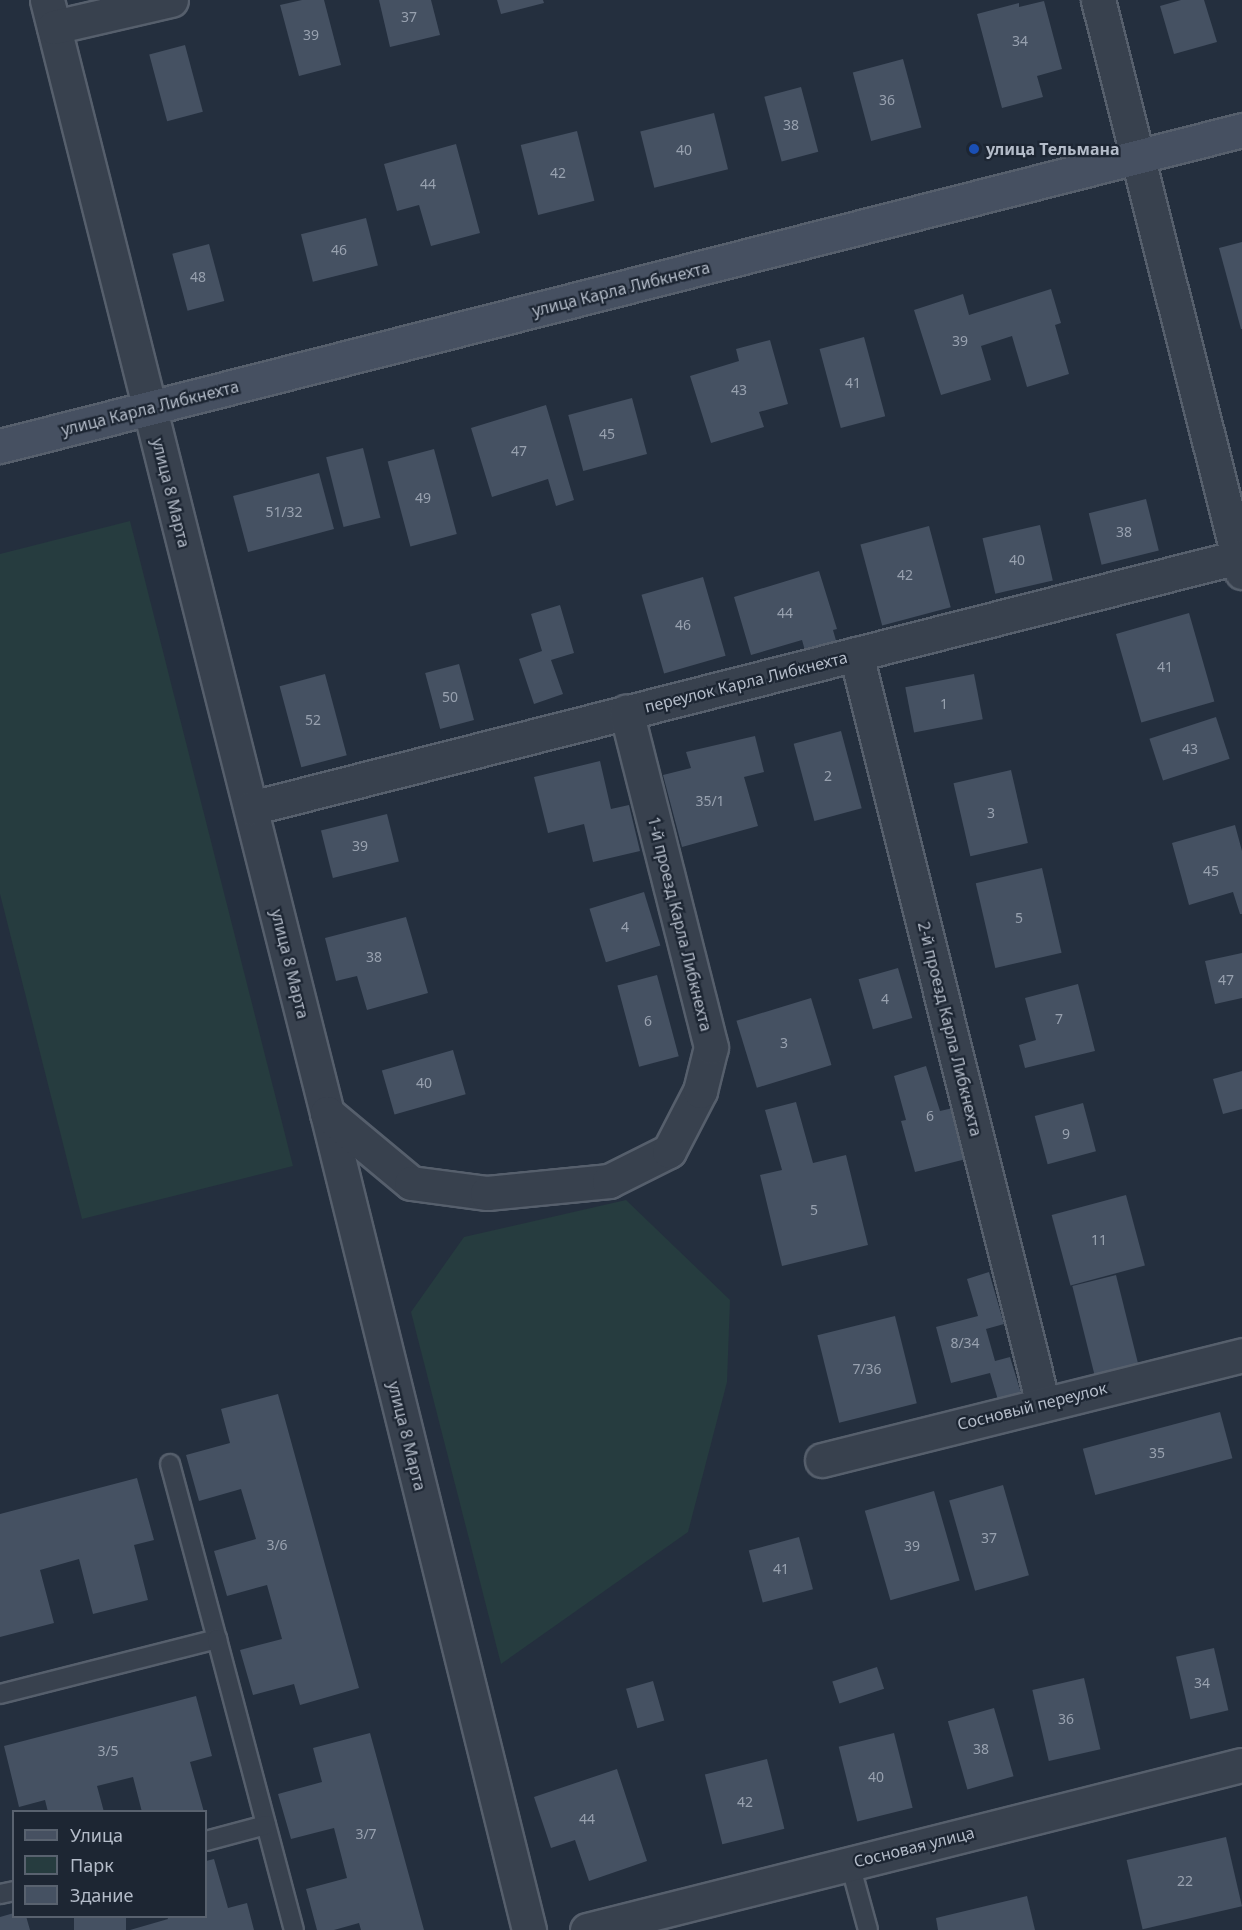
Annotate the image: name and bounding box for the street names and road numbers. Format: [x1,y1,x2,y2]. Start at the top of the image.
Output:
street label: улица Карла Либкнехта [530,258,712,320]
street label: улица Карла Либкнехта [59,377,241,439]
street label: улица 8 Марта [148,436,194,550]
street label: переулок Карла Либкнехта [643,647,849,717]
street label: 1-й проезд Карла Либкнехта [644,815,716,1033]
street label: улица 8 Марта [267,907,313,1021]
street label: 2-й проезд Карла Либкнехта [914,920,986,1138]
street label: Сосновый переулок [955,1378,1109,1434]
street label: улица 8 Марта [384,1379,430,1493]
street label: Сосновая улица [852,1823,976,1871]

